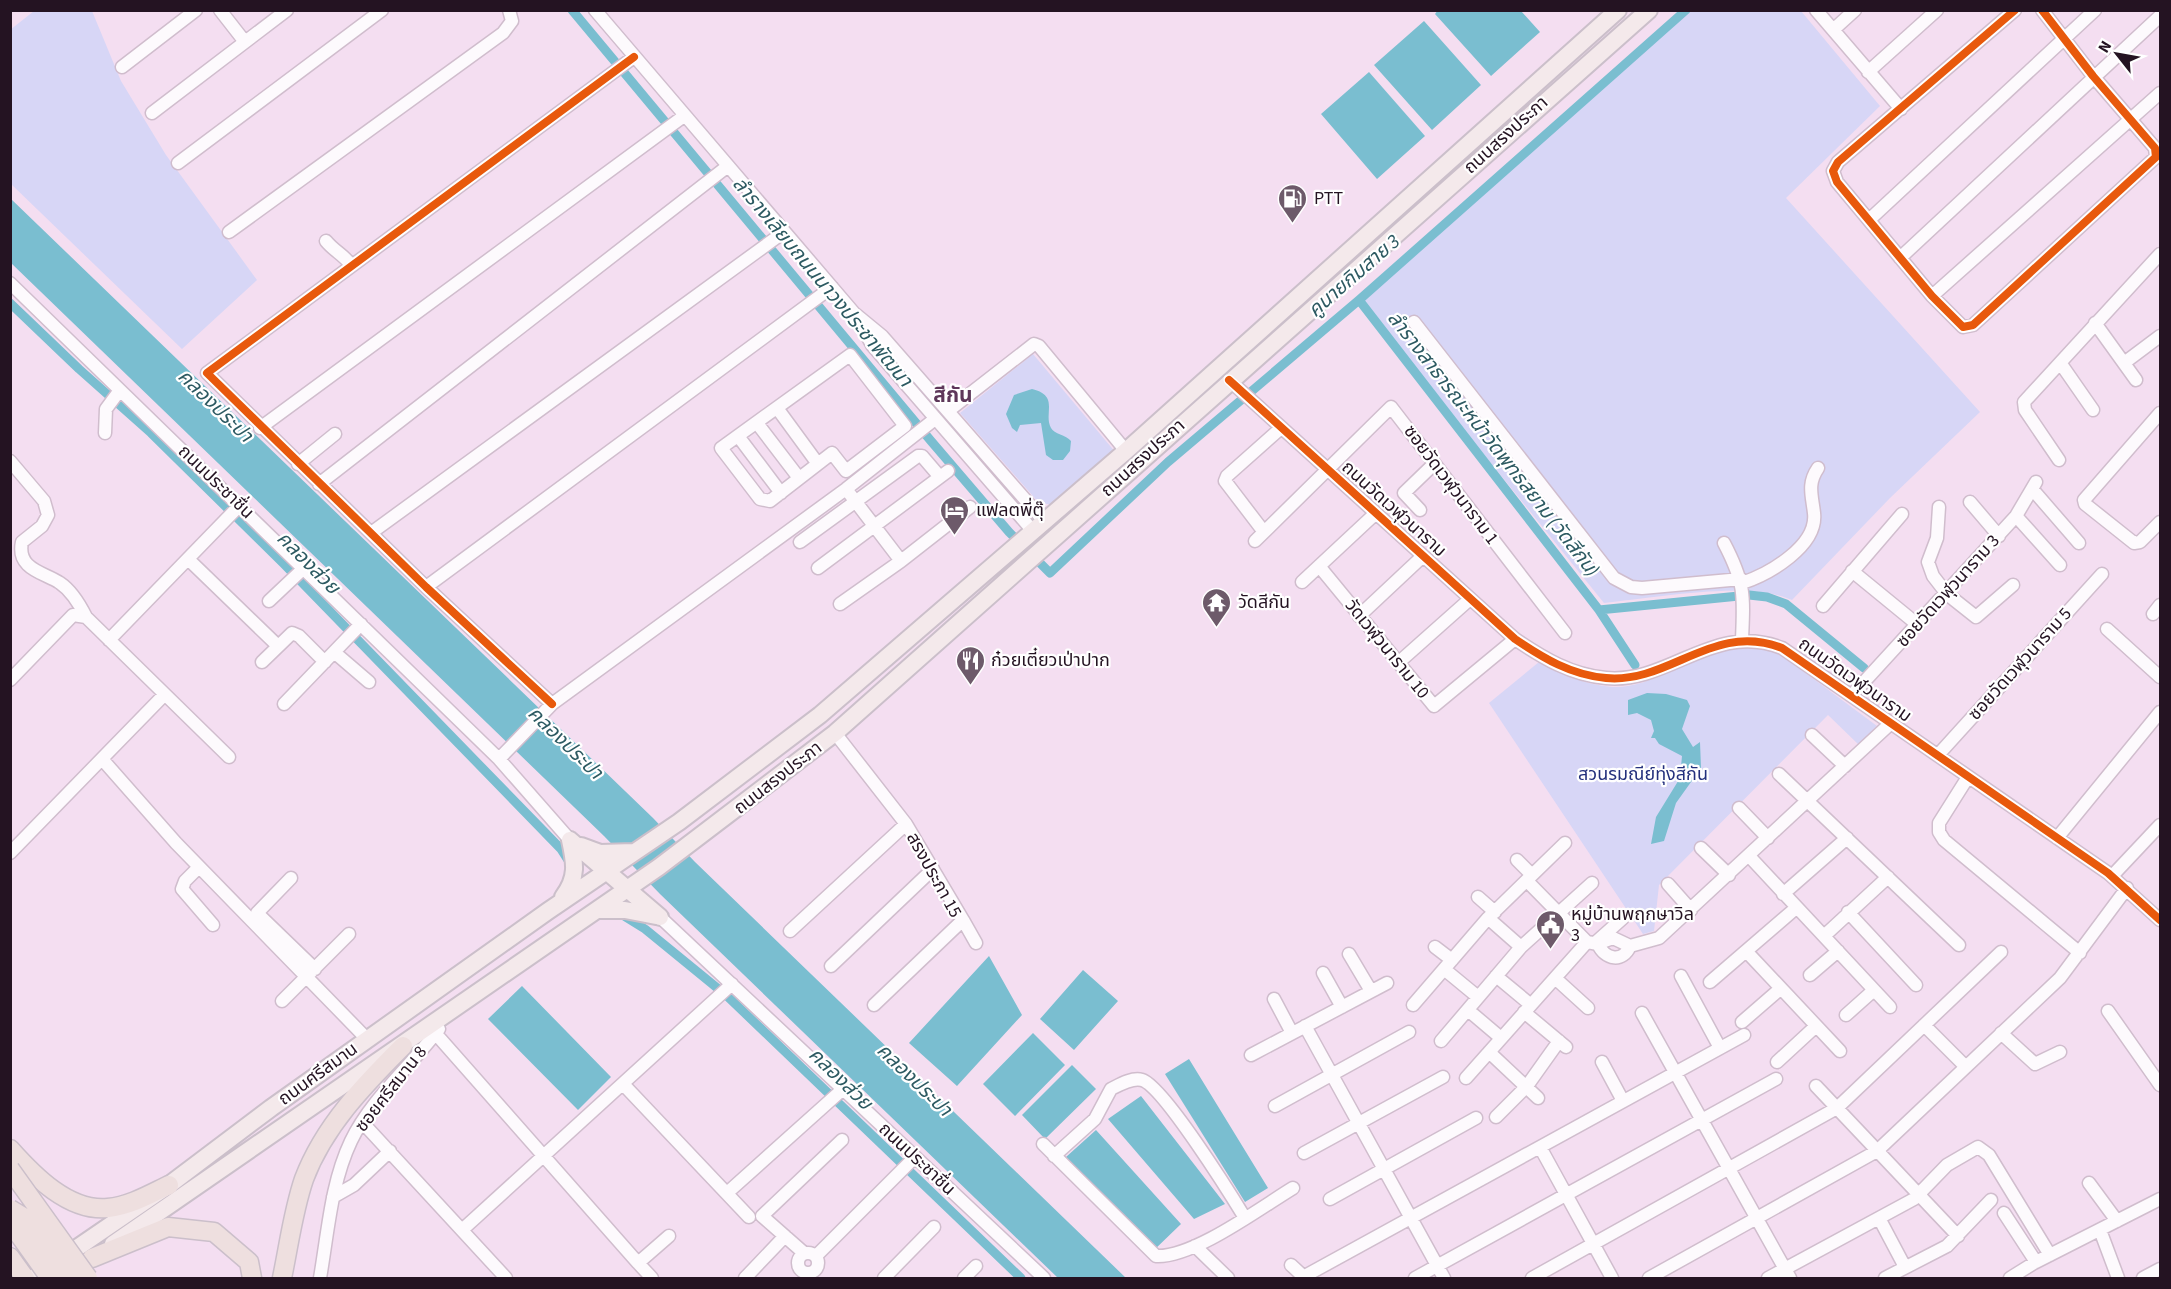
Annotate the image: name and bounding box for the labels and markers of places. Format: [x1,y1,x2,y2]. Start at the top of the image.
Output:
fuel station icon: PTT [1277,182,1309,224]
place label: PTT [1314,186,1343,211]
hotel icon: แฟลตพี่ตุ๊ [939,494,971,536]
place label: แฟลตพี่ตุ๊ [976,497,1044,523]
temple icon: วัดสีกัน [1201,586,1233,628]
place label: วัดสีกัน [1238,590,1290,615]
restaurant icon: ก๋วยเตี๋ยวเป่าปาก [954,644,986,686]
place label: ก๋วยเตี๋ยวเป่าปาก [991,647,1110,673]
place label: หมู่บ้านพฤกษาวิล 3 [1571,902,1694,948]
public building icon: หมู่บ้านพฤกษาวิล 3 [1534,908,1566,950]

